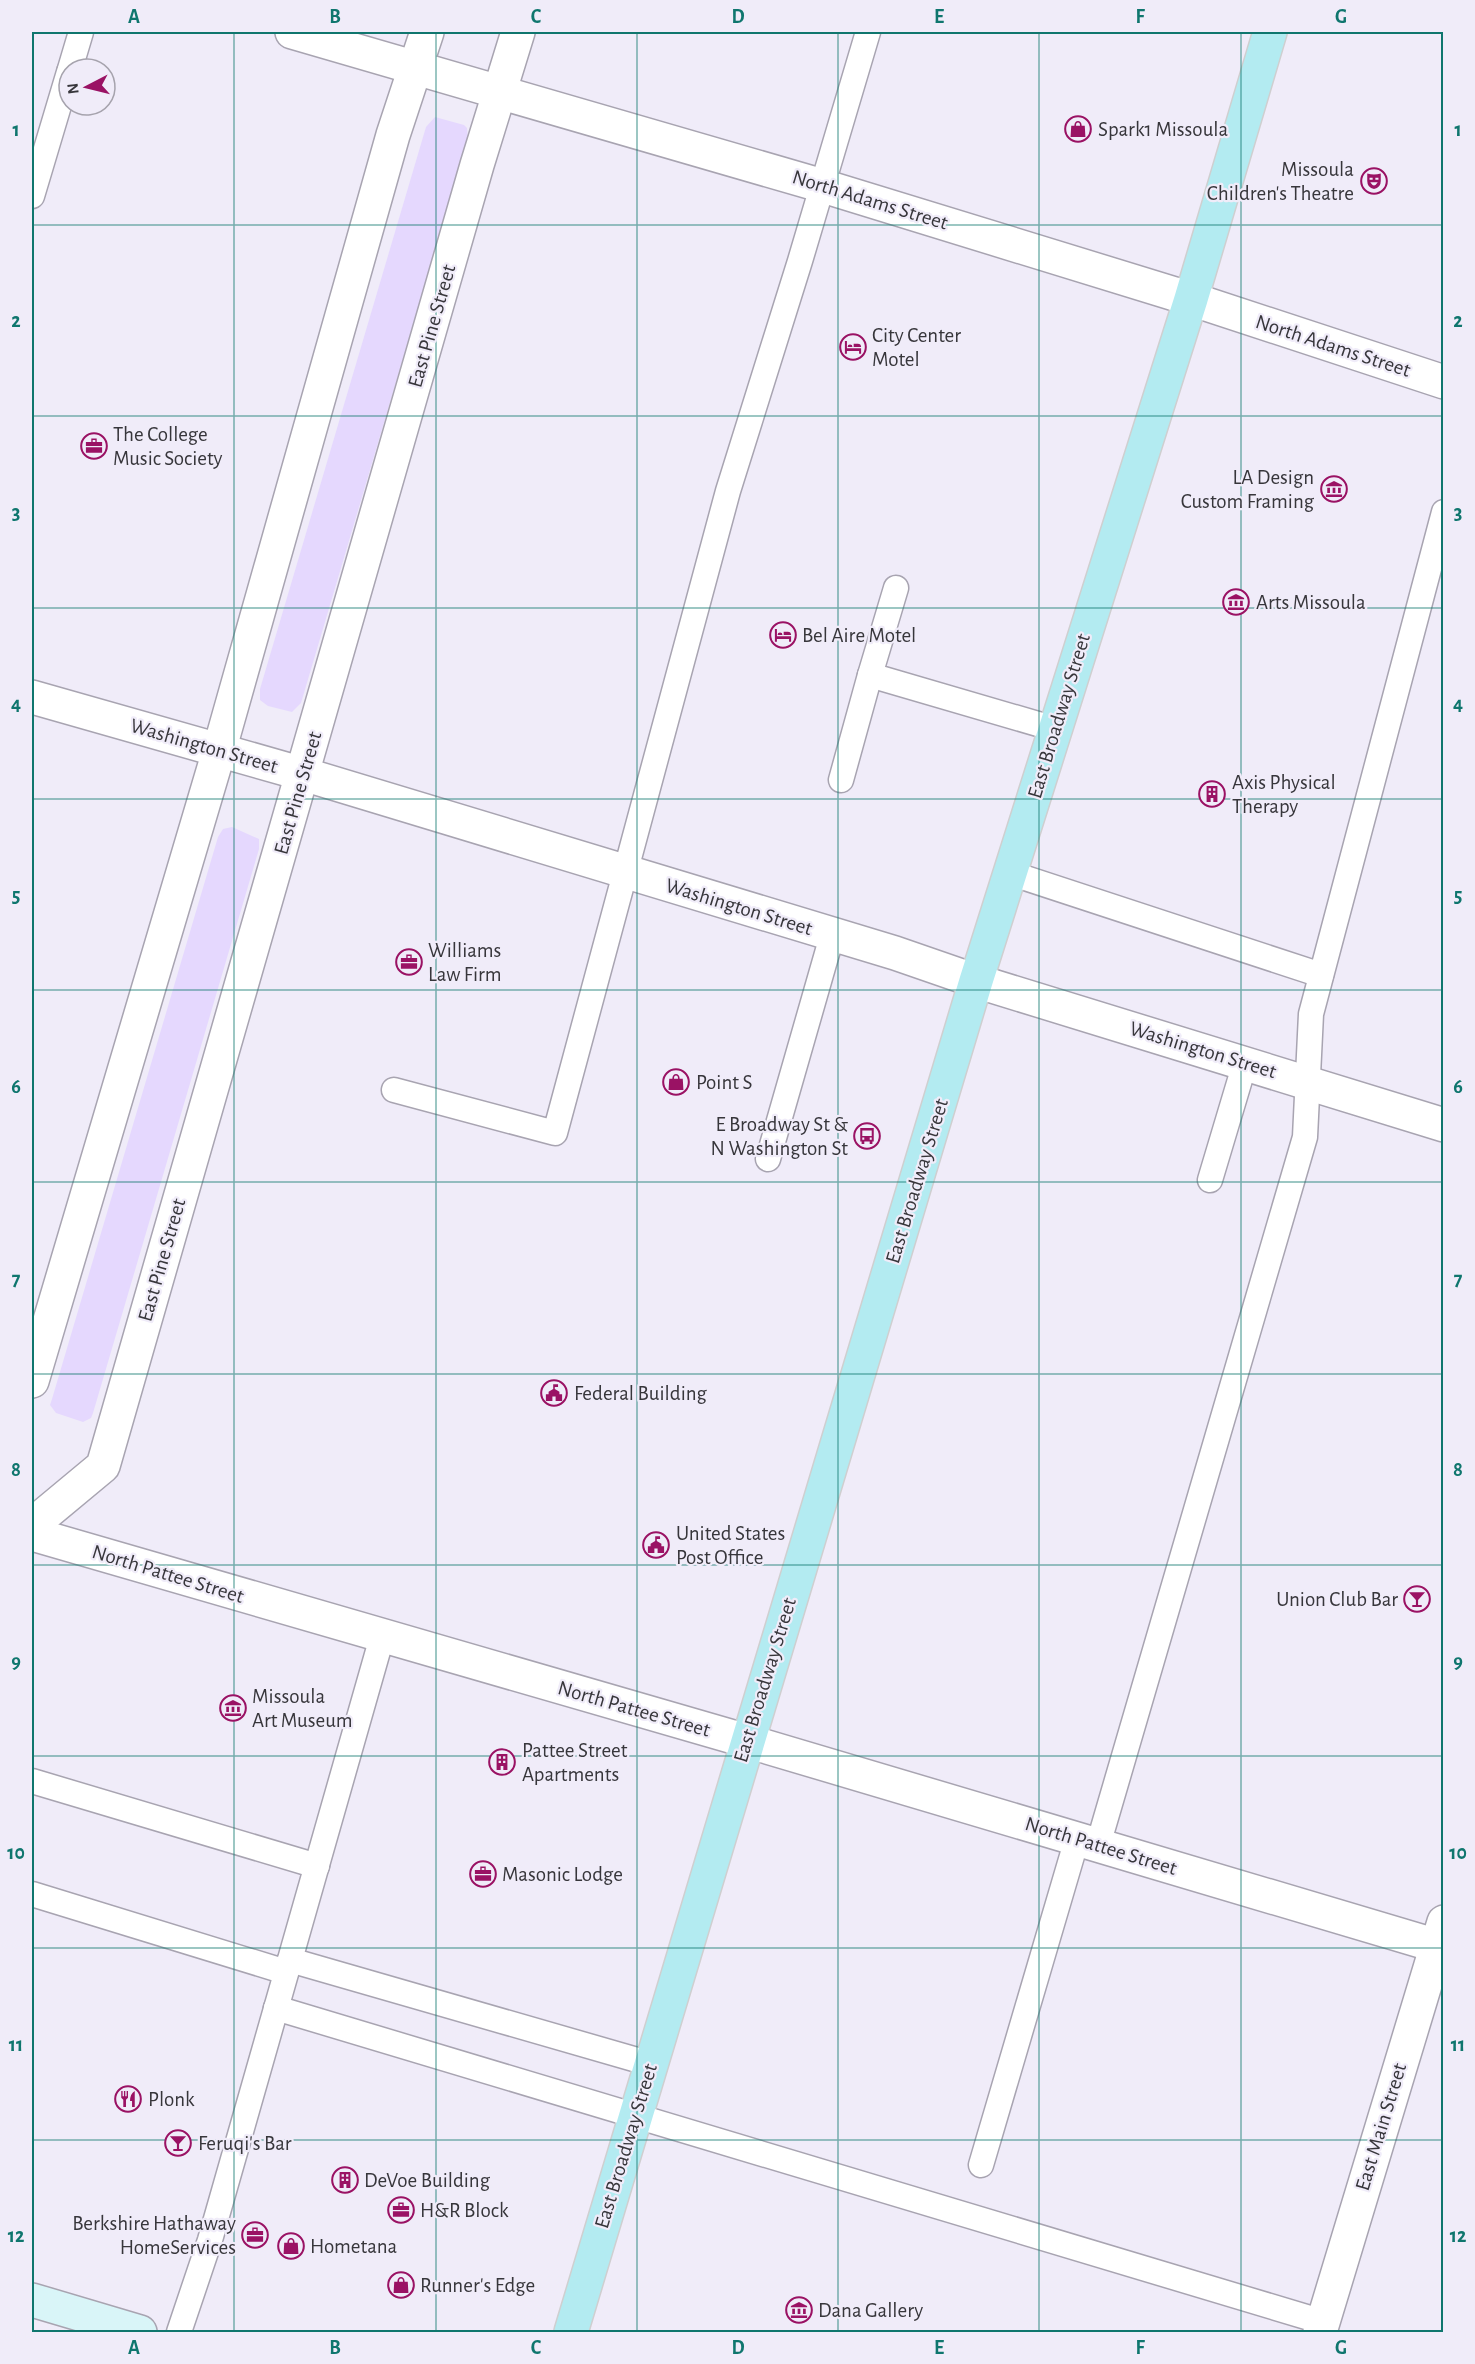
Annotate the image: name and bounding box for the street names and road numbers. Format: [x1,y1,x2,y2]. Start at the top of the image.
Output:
street label: North Adams Street [790,166,951,234]
street label: East Pine Street [404,262,460,390]
street label: North Adams Street [1253,311,1413,381]
street label: East Broadway Street [1024,631,1094,801]
street label: Washington Street [128,715,280,777]
street label: East Pine Street [270,729,326,857]
street label: Washington Street [663,875,815,939]
street label: Washington Street [1127,1018,1279,1082]
street label: East Broadway Street [882,1096,952,1266]
street label: East Pine Street [134,1196,190,1324]
street label: North Pattee Street [90,1541,247,1607]
street label: East Broadway Street [730,1595,800,1765]
street label: North Pattee Street [555,1677,713,1741]
street label: North Pattee Street [1023,1813,1180,1879]
street label: East Main Street [1352,2060,1410,2193]
street label: East Broadway Street [591,2061,661,2231]

